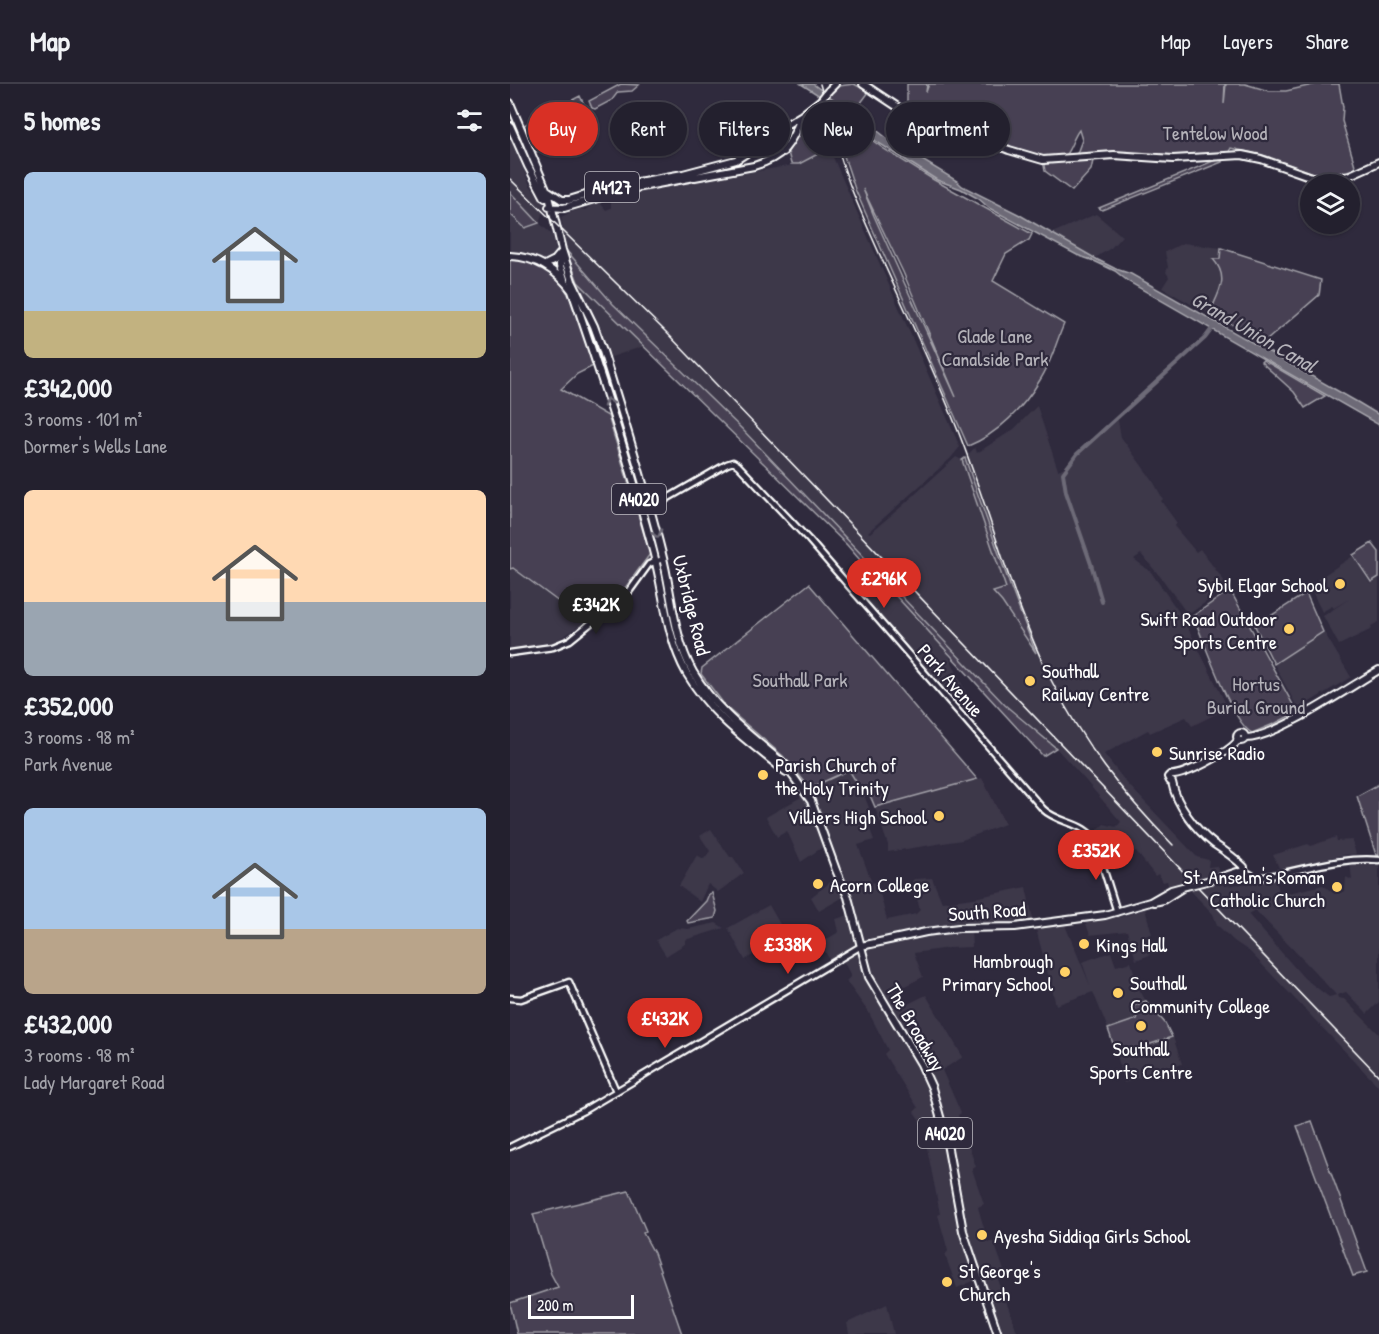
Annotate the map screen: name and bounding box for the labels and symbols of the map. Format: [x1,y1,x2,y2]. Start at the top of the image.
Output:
park label: Tentelow Wood [1163,119,1268,146]
road number: A4127 [585,172,639,202]
water label: Grand Union Canal [1186,284,1323,380]
park label: Glade Lane Canalside Park [942,322,1049,372]
one-way arrow [603,397,616,408]
road number: A4020 [612,484,666,514]
one-way arrow [650,528,662,538]
street label: Uxbridge Road [667,552,718,658]
pin: £296K [842,558,926,609]
place label: Sybil Elgar School [1198,571,1329,598]
marker: Sybil Elgar School [1333,577,1347,591]
pin: £342K [554,584,638,635]
place label: Swift Road Outdoor Sports Centre [1140,605,1277,655]
marker: Swift Road Outdoor Sports Centre [1282,622,1296,636]
street label: Park Avenue [912,638,990,722]
place label: Southall Railway Centre [1042,657,1149,707]
park label: Southall Park [752,666,848,693]
park label: Hortus Burial Ground [1207,670,1305,720]
marker: Southall Railway Centre [1023,674,1037,688]
place label: Sunrise Radio [1169,739,1265,766]
marker: Sunrise Radio [1150,745,1164,759]
place label: Parish Church of the Holy Trinity [775,751,896,801]
marker: Parish Church of the Holy Trinity [756,768,770,782]
place label: Villiers High School [788,803,928,830]
marker: Villiers High School [932,809,946,823]
pin: £352K [1054,830,1138,881]
place label: St. Anselm's Roman Catholic Church [1183,863,1325,913]
place label: Acorn College [830,871,929,898]
marker: Acorn College [811,877,825,891]
marker: St. Anselm's Roman Catholic Church [1330,880,1344,894]
street label: South Road [947,895,1027,927]
pin: £338K [746,924,830,975]
place label: Kings Hall [1096,931,1167,958]
marker: Kings Hall [1077,937,1091,951]
place label: Hambrough Primary School [942,947,1054,997]
marker: Hambrough Primary School [1058,965,1072,979]
place label: Southall Community College [1130,969,1270,1019]
street label: The Broadway [880,978,952,1076]
marker: Southall Community College [1111,986,1125,1000]
pin: £432K [623,998,707,1049]
marker: Southall Sports Centre [1134,1019,1148,1033]
place label: Southall Sports Centre [1089,1035,1193,1085]
road number: A4020 [918,1118,972,1148]
place label: Ayesha Siddiqa Girls School [994,1222,1191,1249]
marker: Ayesha Siddiqa Girls School [975,1228,989,1242]
place label: St George's Church [959,1257,1041,1307]
marker: St George's Church [940,1275,954,1289]
scale bar [528,1292,634,1320]

